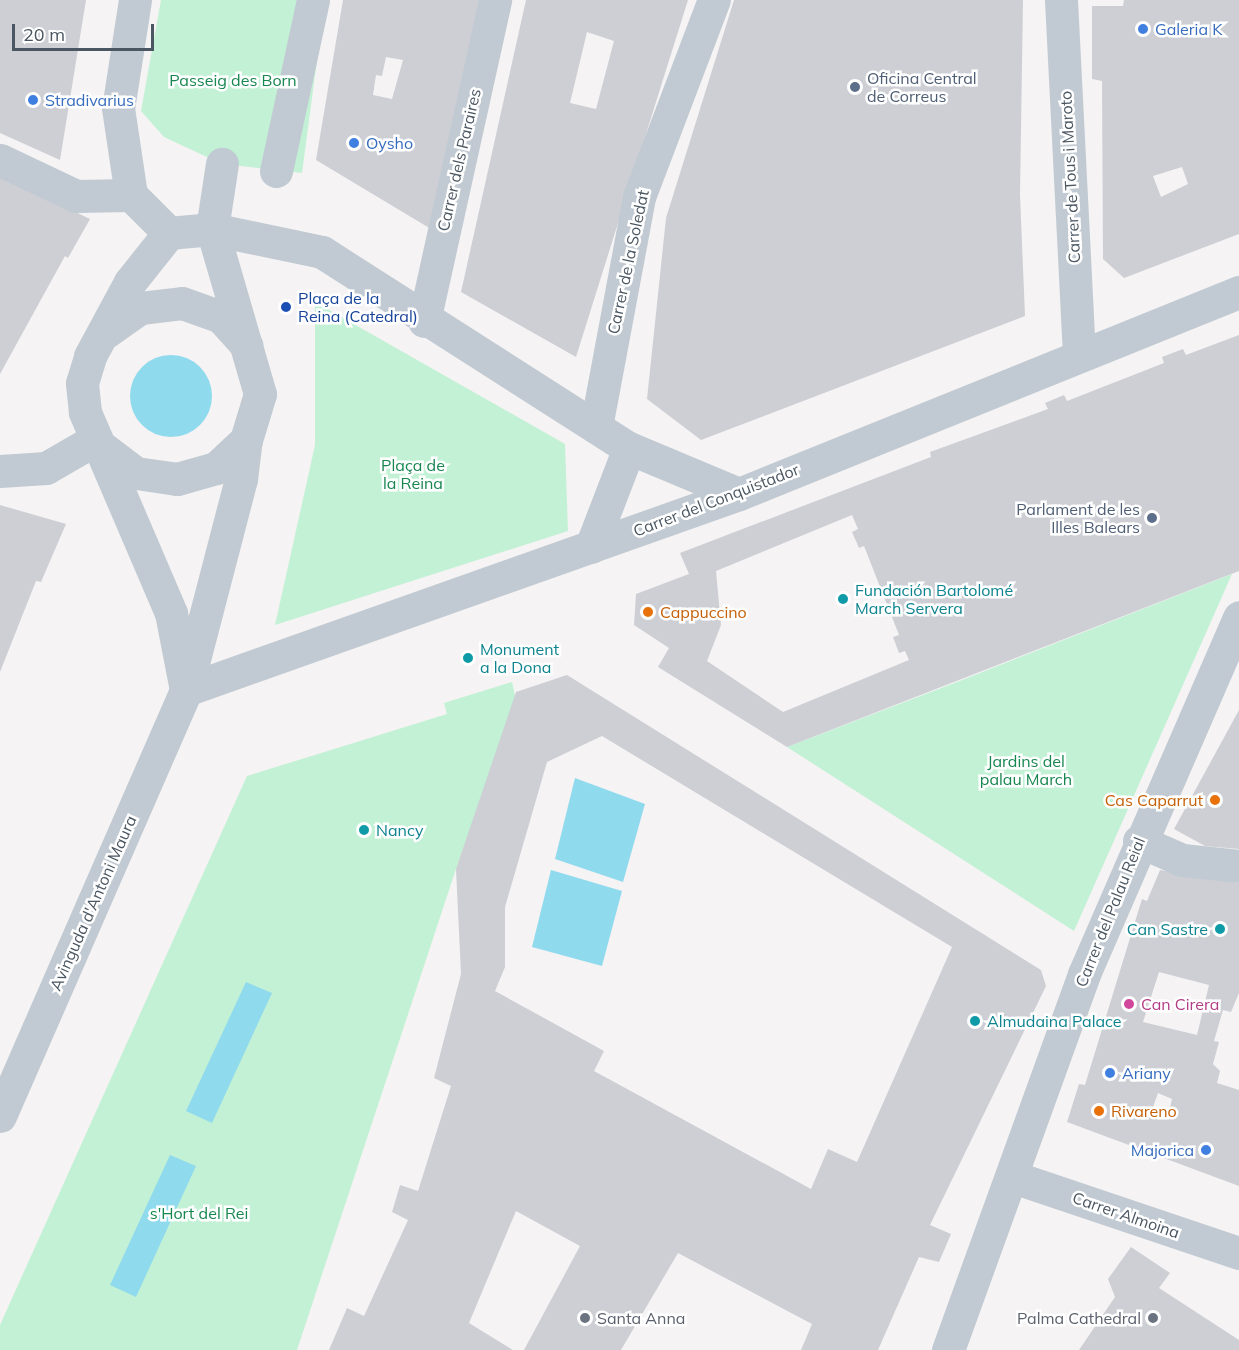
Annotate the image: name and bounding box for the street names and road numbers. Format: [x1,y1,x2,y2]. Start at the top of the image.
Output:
street label: Carrer dels Paraires [433,87,485,233]
street label: Carrer de Tous i Maroto [1056,90,1084,264]
street label: Carrer de la Soledat [603,188,653,336]
street label: Carrer del Conquistador [630,460,802,540]
street label: Avinguda d'Antoni Maura [46,813,140,993]
street label: Carrer del Palau Reial [1071,834,1149,990]
street label: Carrer Almoina [1070,1188,1182,1242]

